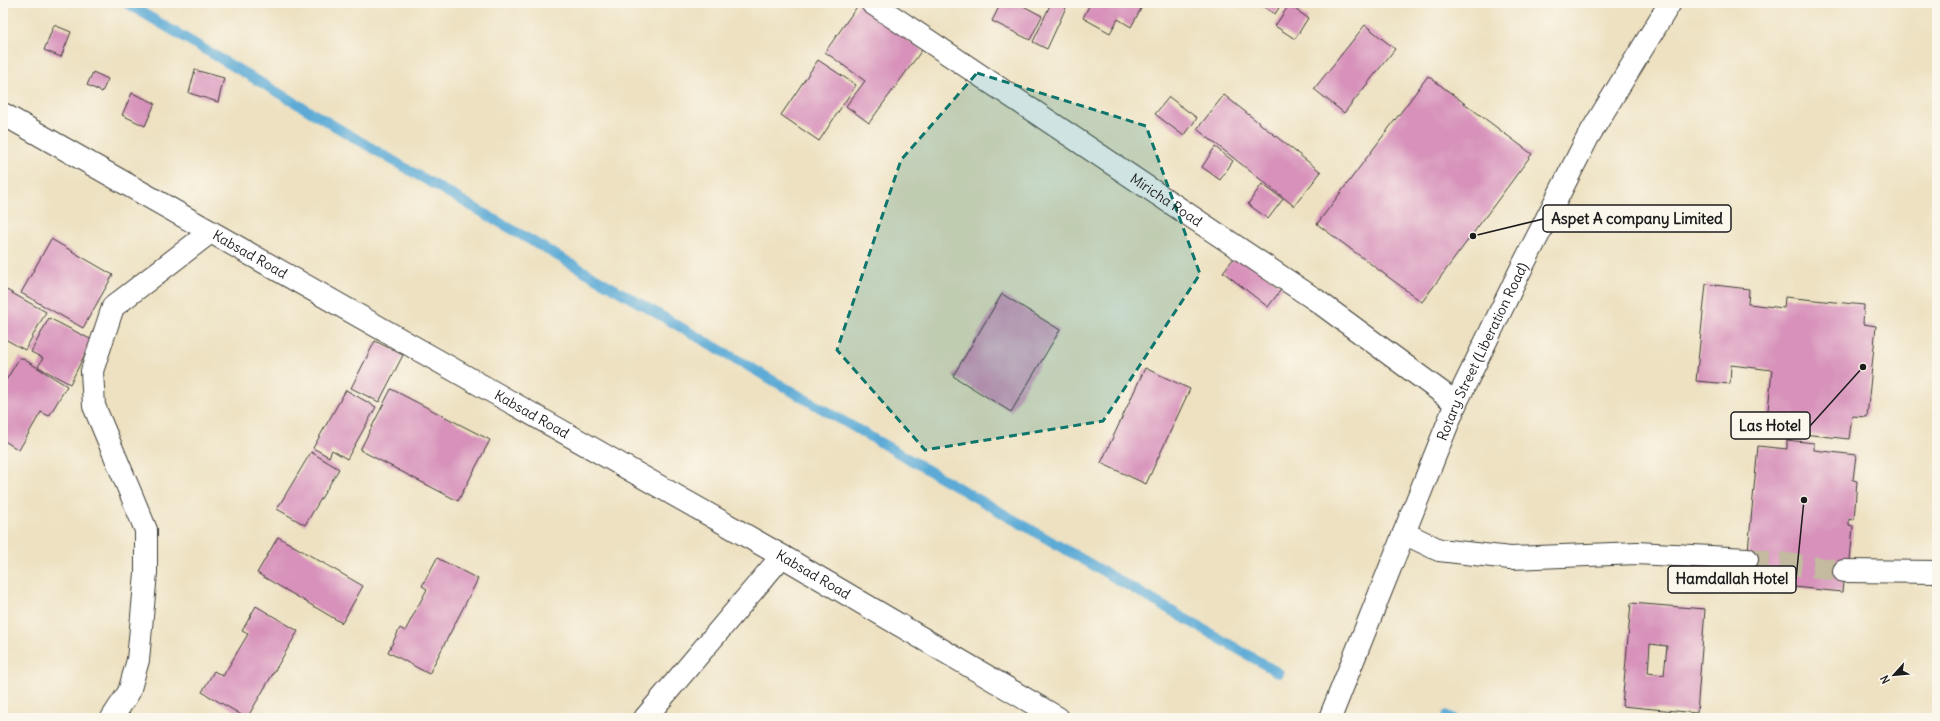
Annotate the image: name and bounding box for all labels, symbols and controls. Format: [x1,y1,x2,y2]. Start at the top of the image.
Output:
street label: Miricha Road [1127,169,1206,230]
callout: Aspet A company Limited [1543,205,1731,232]
text: Aspet A company Limited [1551,209,1723,229]
street label: Kabsad Road [209,226,291,282]
street label: Rotary Street (Liberation Road) [1433,259,1532,443]
street label: Kabsad Road [491,386,572,442]
callout: Las Hotel [1731,412,1810,439]
text: Las Hotel [1739,416,1801,435]
street label: Kabsad Road [773,546,854,603]
callout: Hamdallah Hotel [1668,566,1796,593]
text: Hamdallah Hotel [1676,569,1788,588]
north arrow [1874,655,1914,695]
text: N [1877,673,1893,686]

